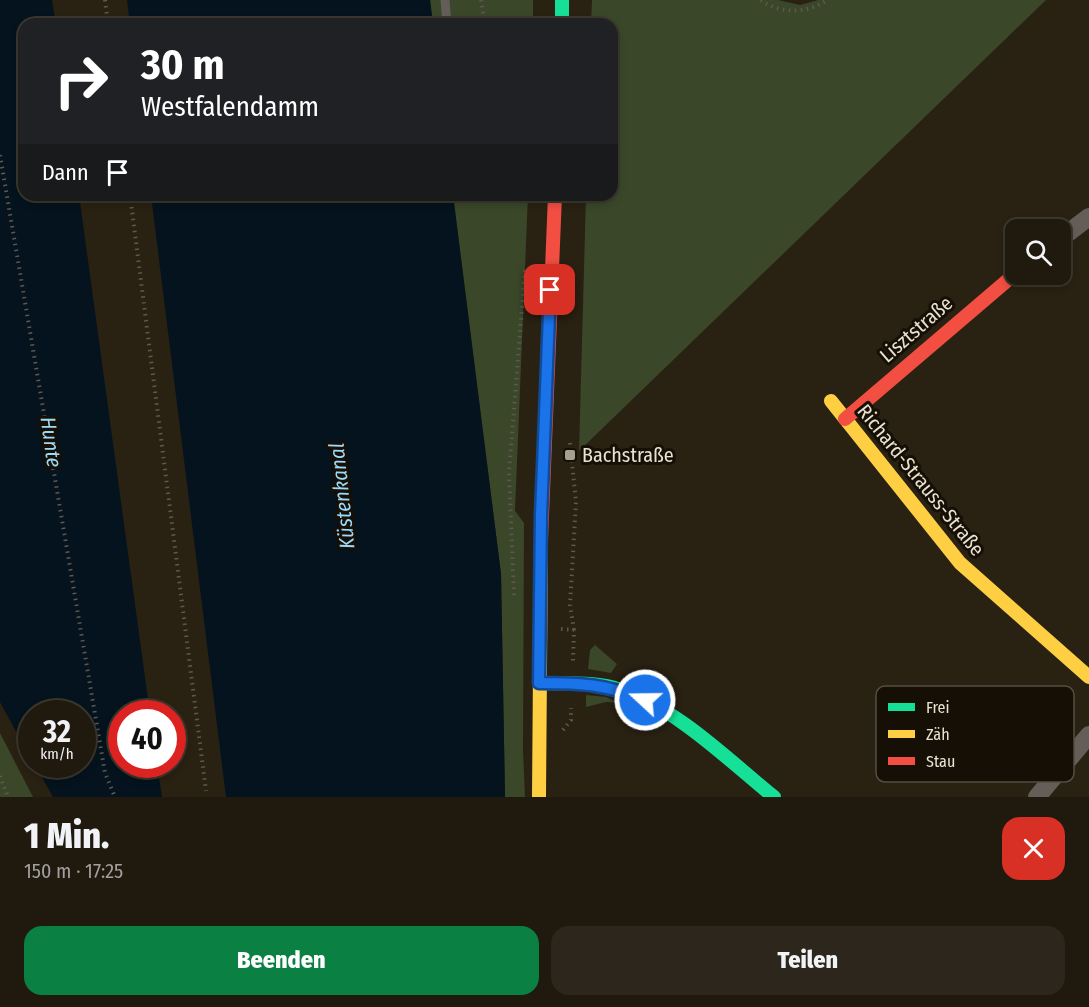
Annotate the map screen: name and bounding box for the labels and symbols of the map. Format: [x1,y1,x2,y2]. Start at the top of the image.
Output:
pin [524,264,575,315]
street label: Lisztstraße [875,291,957,367]
street label: Richard-Strauss-Straße [852,399,990,561]
water label: Hunte [35,415,67,469]
water label: Küstenkanal [323,442,361,550]
place label: Bachstraße [582,443,674,467]
marker: Bachstraße [563,448,577,462]
position arrow [613,668,677,732]
legend [876,686,1074,782]
text: Frei [926,698,950,717]
speed limit sign: 40 [108,700,186,778]
text: Zäh [926,725,950,744]
text: Stau [926,752,955,771]

